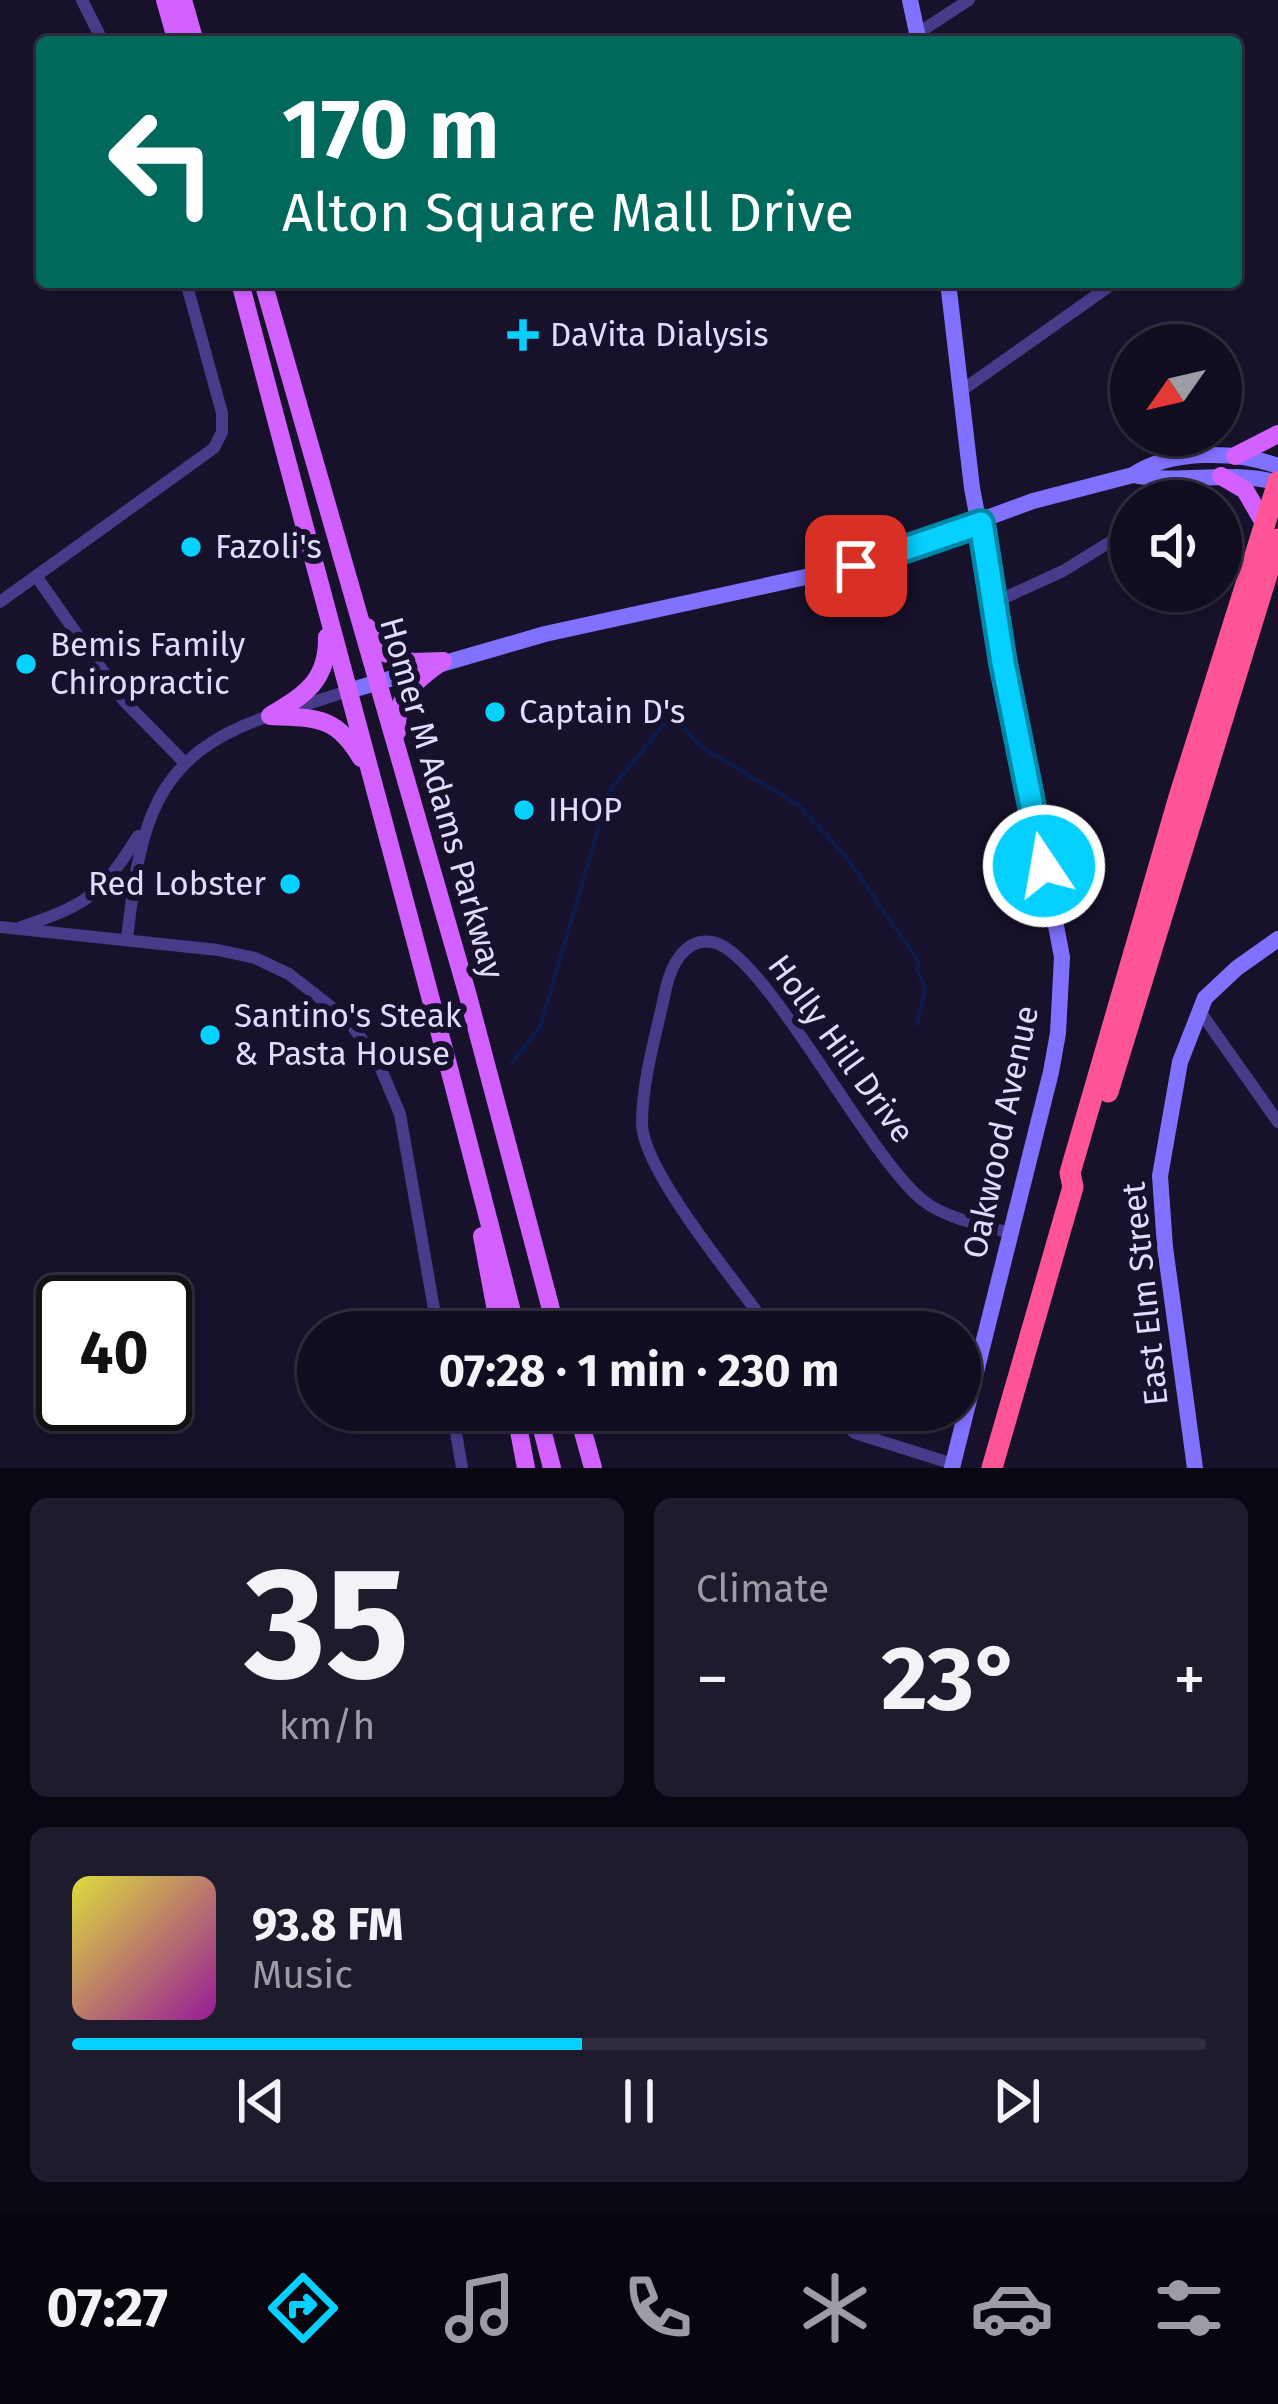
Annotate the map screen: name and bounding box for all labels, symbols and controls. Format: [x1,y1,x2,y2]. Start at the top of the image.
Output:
text: 170 m [282,79,499,180]
icon: left [84,84,240,240]
text: Alton Square Mall Drive [282,181,854,245]
place label: DaVita Dialysis [550,315,769,355]
marker: DaVita Dialysis [507,319,539,351]
north arrow [1110,324,1242,456]
map controls [1110,324,1242,612]
button: sound [1110,480,1242,612]
pin [805,515,907,617]
place label: Fazoli's [215,527,322,567]
icon: arrive [823,533,889,599]
marker: Fazoli's [178,534,204,560]
street label: Homer M Adams Parkway [371,612,513,984]
place label: Bemis Family Chiropractic [50,625,245,703]
marker: Bemis Family Chiropractic [13,651,39,677]
place label: Captain D's [519,692,685,732]
marker: Captain D's [482,699,508,725]
place label: IHOP [548,790,622,830]
marker: IHOP [511,797,537,823]
position arrow [981,803,1107,929]
place label: Red Lobster [88,864,266,904]
marker: Red Lobster [277,871,303,897]
street label: Holly Hill Drive [759,947,923,1151]
place label: Santino's Steak & Pasta House [234,996,462,1074]
street label: Oakwood Avenue [955,1002,1047,1262]
marker: Santino's Steak & Pasta House [197,1022,223,1048]
street label: East Elm Street [1113,1180,1177,1408]
speed limit sign: 40 [36,1275,192,1431]
text: 07:28 · 1 min · 230 m [439,1344,839,1398]
text: 35 [245,1531,409,1718]
text: Climate [696,1566,829,1612]
text: 23° [881,1625,1021,1733]
text: − [696,1640,729,1719]
text: + [1173,1640,1206,1719]
text: km/h [279,1703,375,1749]
text: 93.8 FM [252,1898,403,1952]
text: Music [252,1952,353,1998]
icon: previous [228,2068,294,2134]
icon: pause [606,2068,672,2134]
icon: next [984,2068,1050,2134]
icon: directions [261,2266,345,2350]
icon: music [438,2266,522,2350]
icon: phone [616,2266,700,2350]
icon: climate [793,2266,877,2350]
icon: car [970,2266,1054,2350]
icon: filters [1147,2266,1231,2350]
text: 07:27 [47,2276,168,2340]

